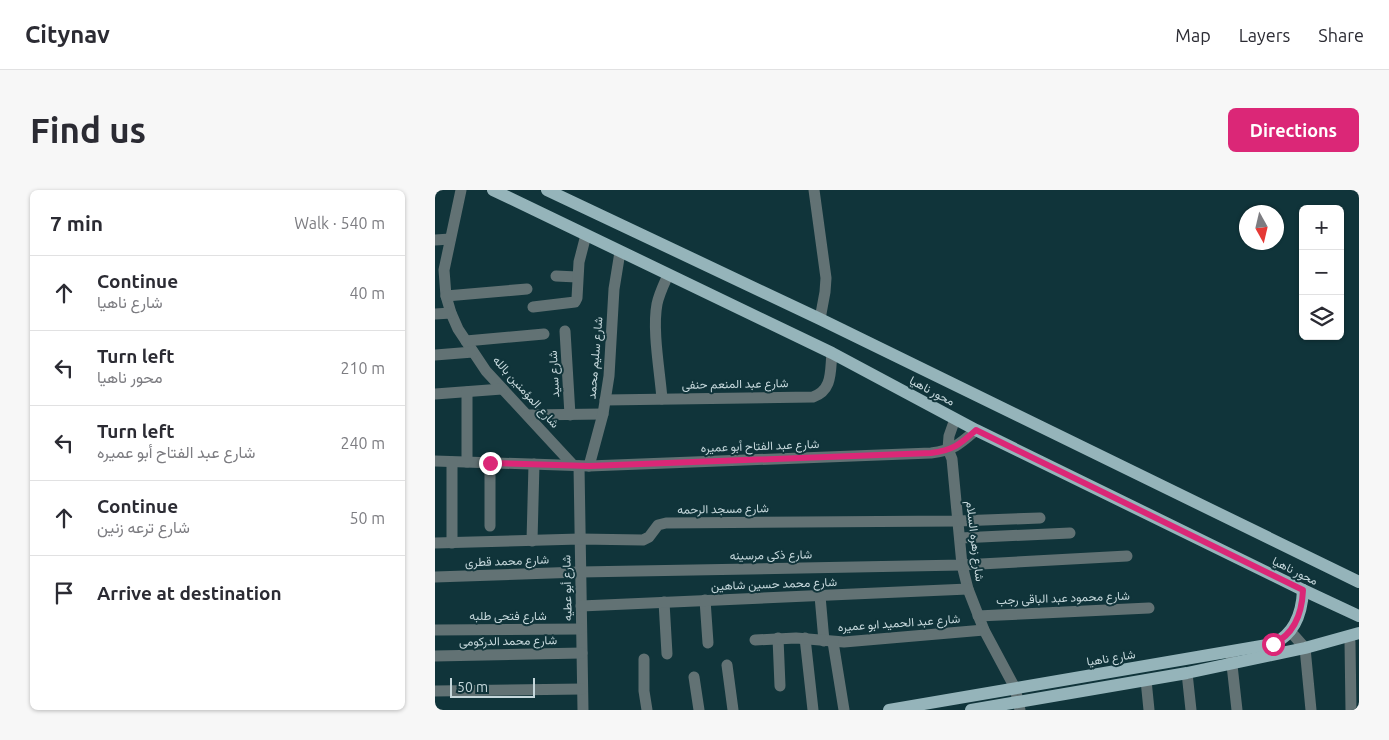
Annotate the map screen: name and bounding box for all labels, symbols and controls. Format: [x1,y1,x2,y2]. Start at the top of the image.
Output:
text: Citynav [25,21,110,48]
text: Map [1175,25,1211,45]
text: Layers [1239,25,1290,45]
text: Share [1318,25,1364,45]
button: Directions [1228,108,1359,152]
text: Find us [30,110,146,150]
north arrow [1239,205,1284,250]
map controls [1299,205,1344,340]
button: + [1299,205,1344,250]
text: 7 min [50,211,103,235]
text: Walk · 540 m [294,214,385,232]
button: − [1299,250,1344,295]
text: Continue [97,270,178,292]
icon: ahead [50,279,78,307]
text: 40 m [349,284,385,302]
text: شارع ناهيا [97,293,163,311]
button: layers [1299,295,1344,340]
street label: شارع سليم محمد [584,316,608,400]
text: Turn left [97,345,175,367]
street label: شارع سيد [546,350,564,398]
street label: شارع المؤمنين بالله [488,353,562,432]
icon: left [50,354,78,382]
text: 210 m [340,359,385,377]
text: محور ناهيا [97,368,163,386]
street label: محور ناهيا [907,373,957,410]
street label: شارع عبد المنعم حنفى [682,376,788,394]
text: Turn left [97,420,175,442]
icon: left [50,429,78,457]
text: 240 m [340,434,385,452]
street label: شارع عبد الفتاح أبو عميره [700,437,820,457]
text: شارع عبد الفتاح أبو عميره [97,443,255,461]
route end [479,452,502,475]
text: Continue [97,495,178,517]
street label: شارع زهره السلام [961,500,987,582]
street label: شارع مسجد الرحمه [677,501,769,519]
icon: ahead [50,504,78,532]
text: 50 m [349,509,385,527]
text: شارع ترعه زنين [97,518,190,536]
street label: شارع ذكى مرسينه [730,547,812,565]
street label: شارع محمد قطرى [465,553,549,571]
street label: محور ناهيا [1269,554,1320,589]
street label: شارع أبو عطيه [559,555,577,621]
street label: شارع محمد حسين شاهين [711,575,837,595]
icon: arrive [50,579,78,607]
text: Arrive at destination [97,582,282,604]
street label: شارع محمود عبد الباقى رجب [996,589,1130,609]
street label: شارع فتحى طلبه [469,609,547,625]
street label: شارع عبد الحميد ابو عميره [837,612,961,636]
street label: شارع محمد الدركومى [459,633,557,651]
route start [1262,633,1285,656]
street label: شارع ناهيا [1086,647,1137,671]
scale bar [450,675,535,698]
text: 50 m [457,679,488,695]

